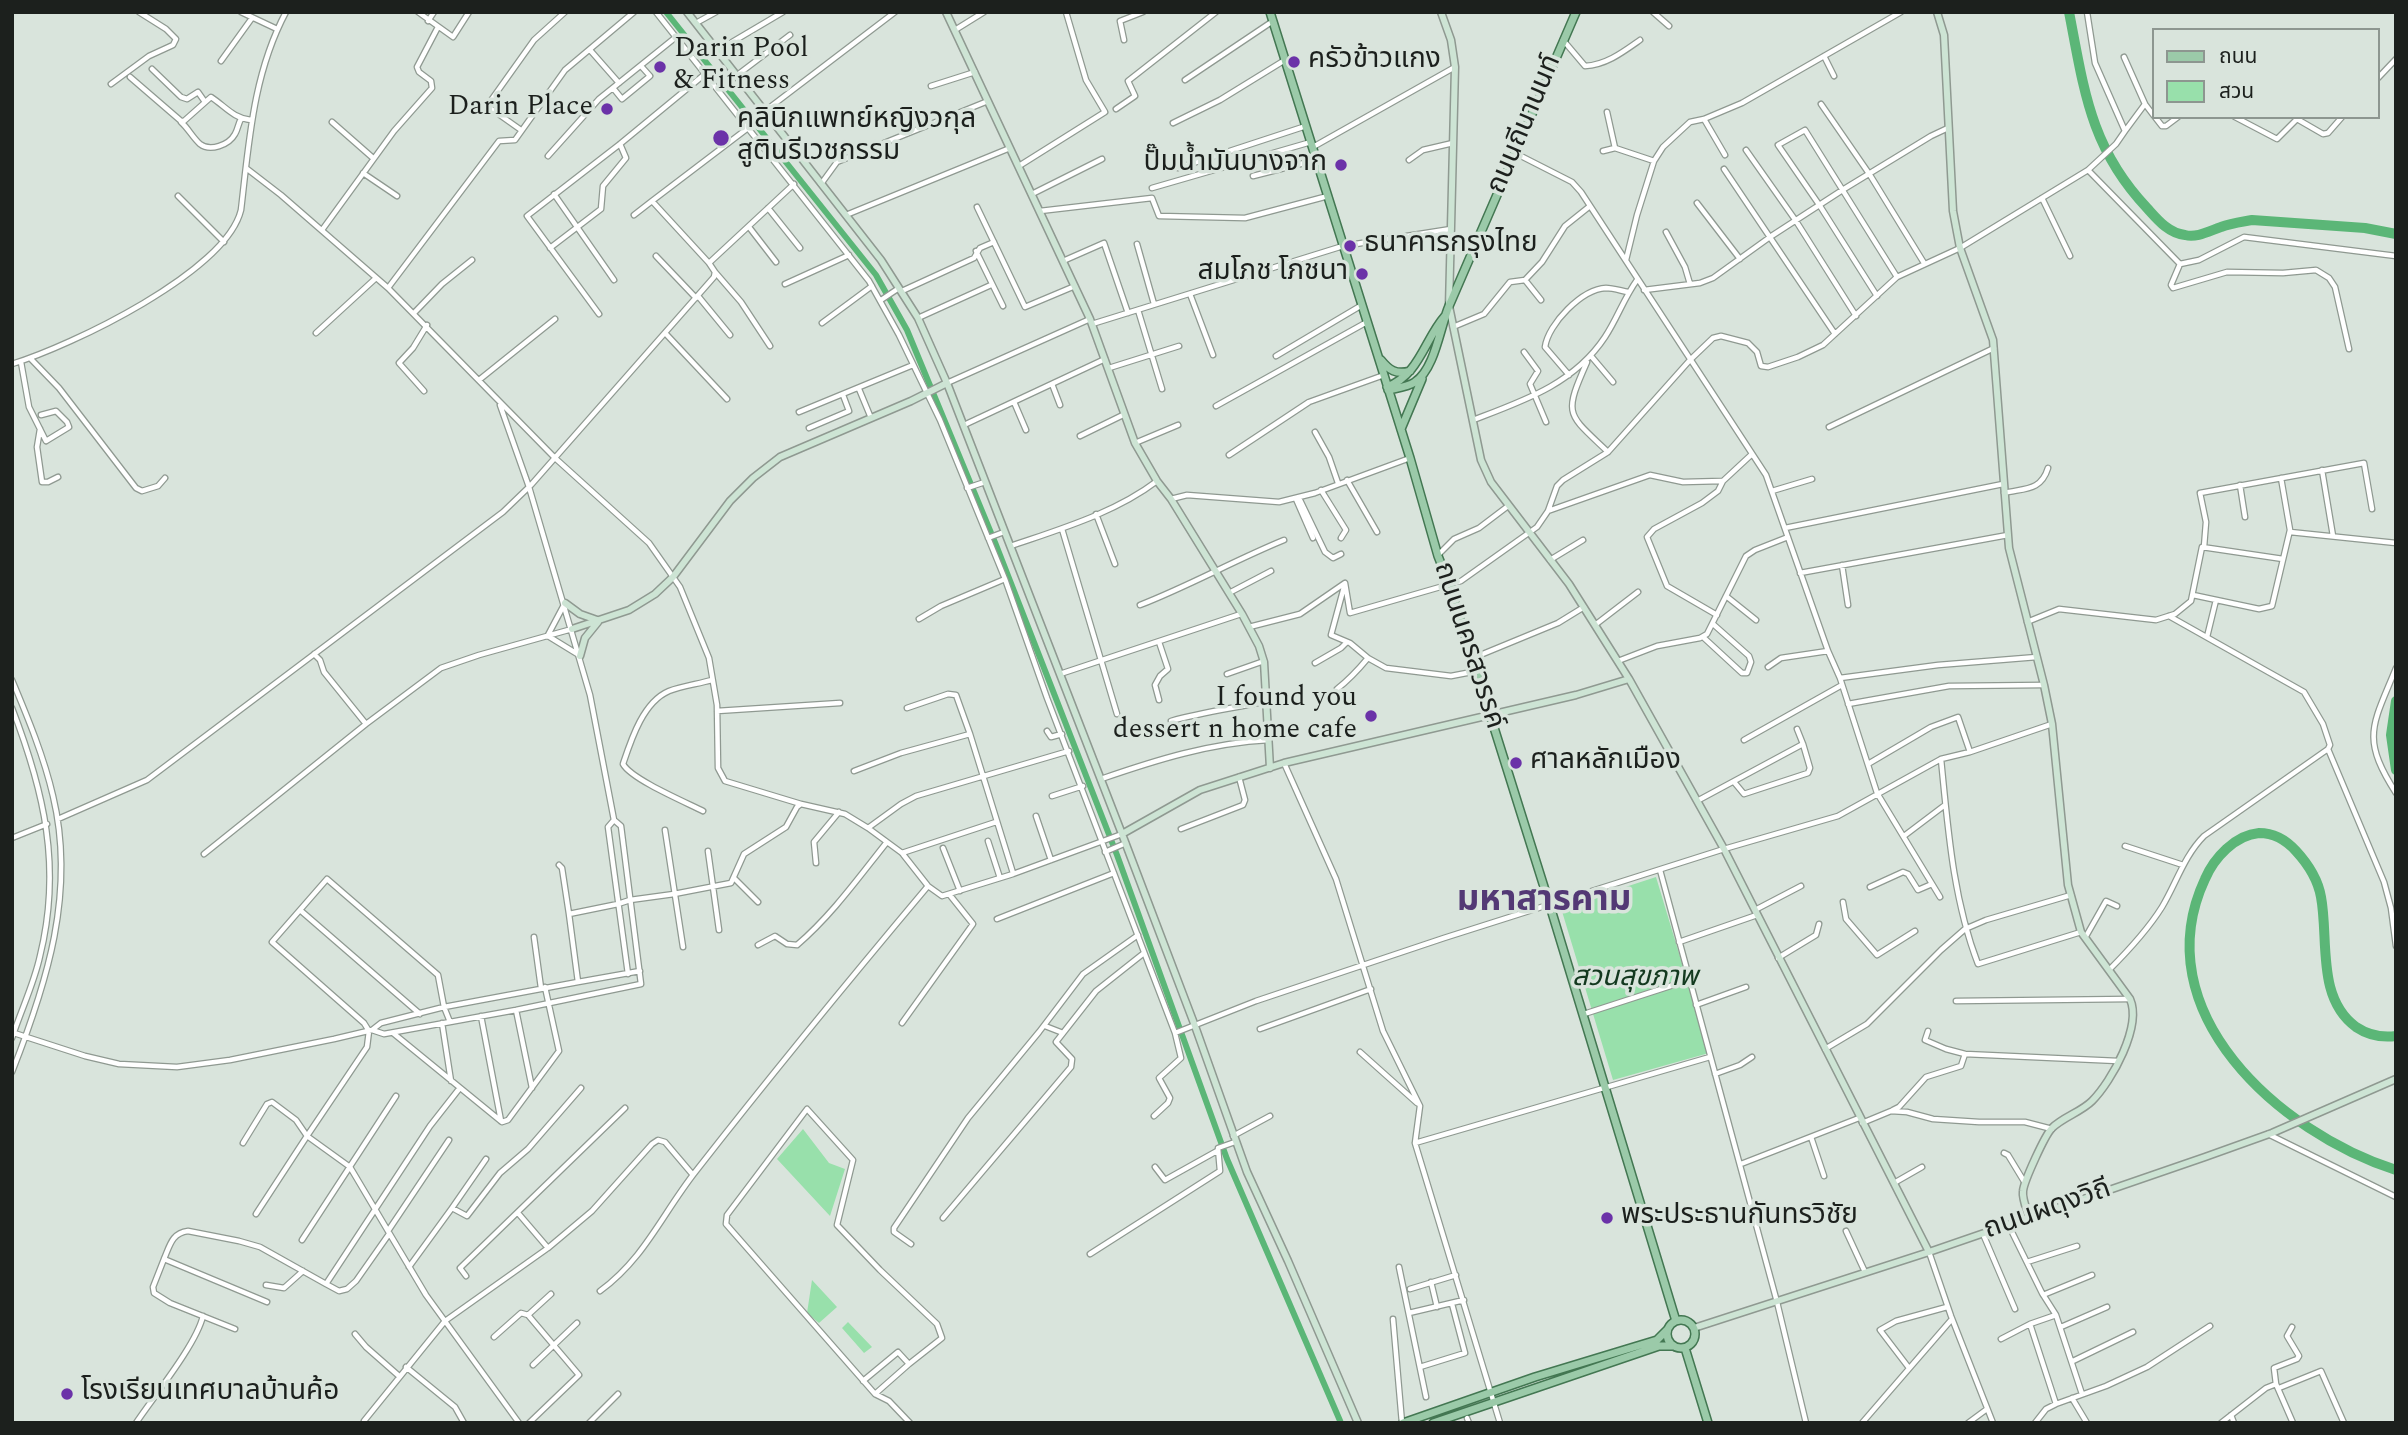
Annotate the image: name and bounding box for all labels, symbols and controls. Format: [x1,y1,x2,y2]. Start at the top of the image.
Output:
legend [2152,28,2380,119]
place label: Darin Pool & Fitness [674,34,808,100]
text: ถนน [2219,41,2257,73]
place label: ครัวข้าวแกง [1308,45,1441,79]
street label: ถนนถีนานนท์ [1482,50,1570,200]
marker: ครัวข้าวแกง [1286,54,1302,70]
marker: Darin Pool & Fitness [652,59,668,75]
text: สวน [2219,76,2254,108]
place label: Darin Place [448,92,593,126]
marker: Darin Place [599,101,615,117]
place label: คลินิกแพทย์หญิงวกุล สูตินรีเวชกรรม [737,105,976,171]
marker: คลินิกแพทย์หญิงวกุล สูตินรีเวชกรรม [711,128,731,148]
place label: ปั๊มน้ำมันบางจาก [1144,148,1327,182]
marker: ปั๊มน้ำมันบางจาก [1333,157,1349,173]
place label: ธนาคารกรุงไทย [1364,229,1538,263]
marker: ธนาคารกรุงไทย [1342,238,1358,254]
place label: สมโภช โภชนา [1197,257,1348,291]
marker: สมโภช โภชนา [1354,266,1370,282]
street label: ถนนนครสวรรค์ [1424,558,1510,734]
place label: I found you dessert n home cafe [1113,683,1357,749]
marker: I found you dessert n home cafe [1363,708,1379,724]
place label: ศาลหลักเมือง [1530,746,1681,780]
marker: ศาลหลักเมือง [1508,755,1524,771]
district label: มหาสารคาม [1457,882,1631,924]
park label: สวนสุขภาพ [1572,963,1698,997]
street label: ถนนผดุงวิถี [1980,1174,2116,1248]
place label: พระประธานกันทรวิชัย [1621,1201,1858,1235]
marker: พระประธานกันทรวิชัย [1599,1210,1615,1226]
place label: โรงเรียนเทศบาลบ้านค้อ [81,1377,339,1411]
marker: โรงเรียนเทศบาลบ้านค้อ [59,1386,75,1402]

